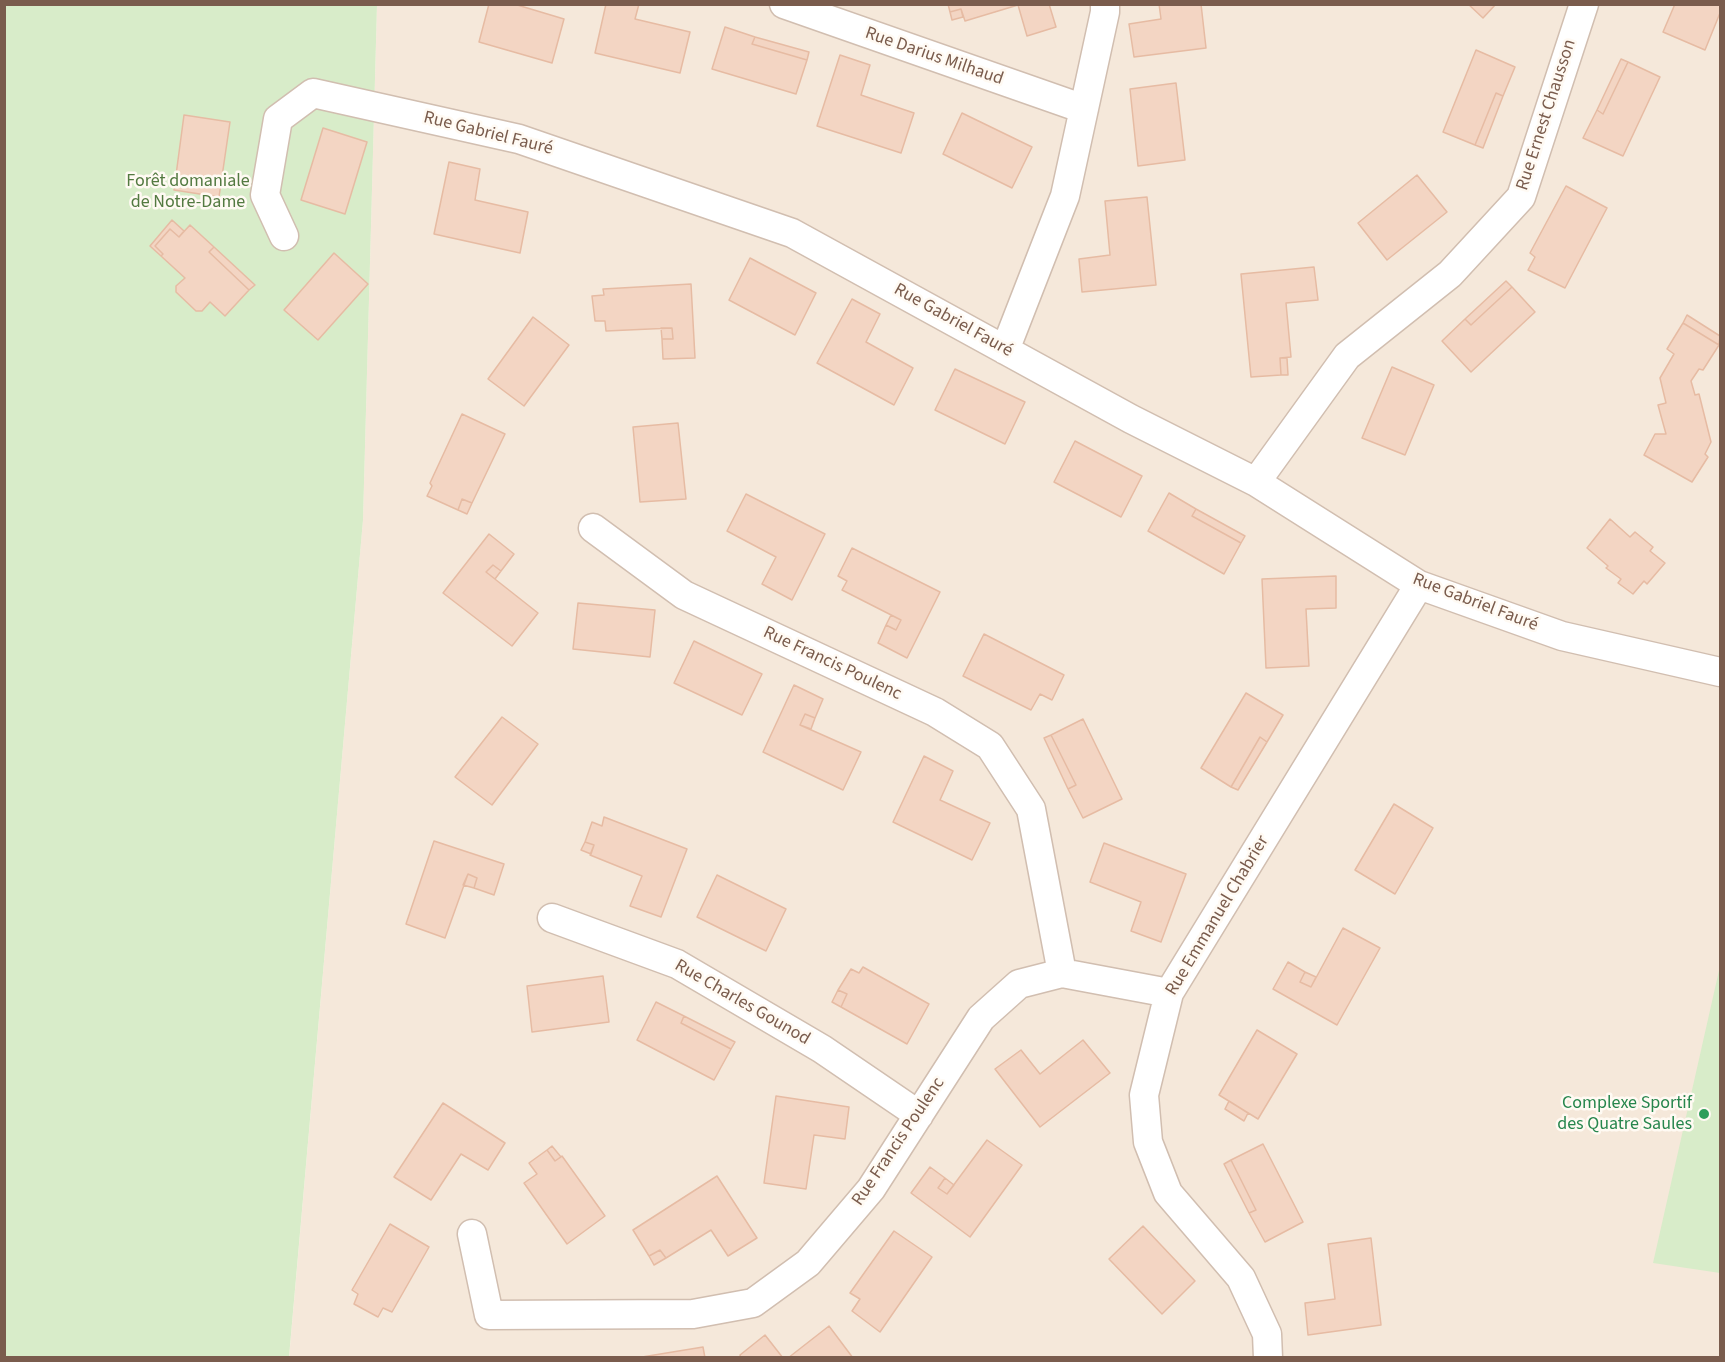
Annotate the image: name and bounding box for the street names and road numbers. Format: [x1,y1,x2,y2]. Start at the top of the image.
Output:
street label: Rue Darius Milhaud [862,23,1006,91]
street label: Rue Ernest Chausson [1512,37,1582,193]
street label: Rue Gabriel Fauré [421,107,555,161]
street label: Rue Gabriel Fauré [890,279,1016,363]
street label: Rue Gabriel Fauré [1409,569,1541,637]
street label: Rue Francis Poulenc [759,622,905,706]
street label: Rue Emmanuel Chabrier [1162,832,1274,1000]
street label: Rue Charles Gounod [670,955,814,1051]
street label: Rue Francis Poulenc [848,1074,950,1210]

